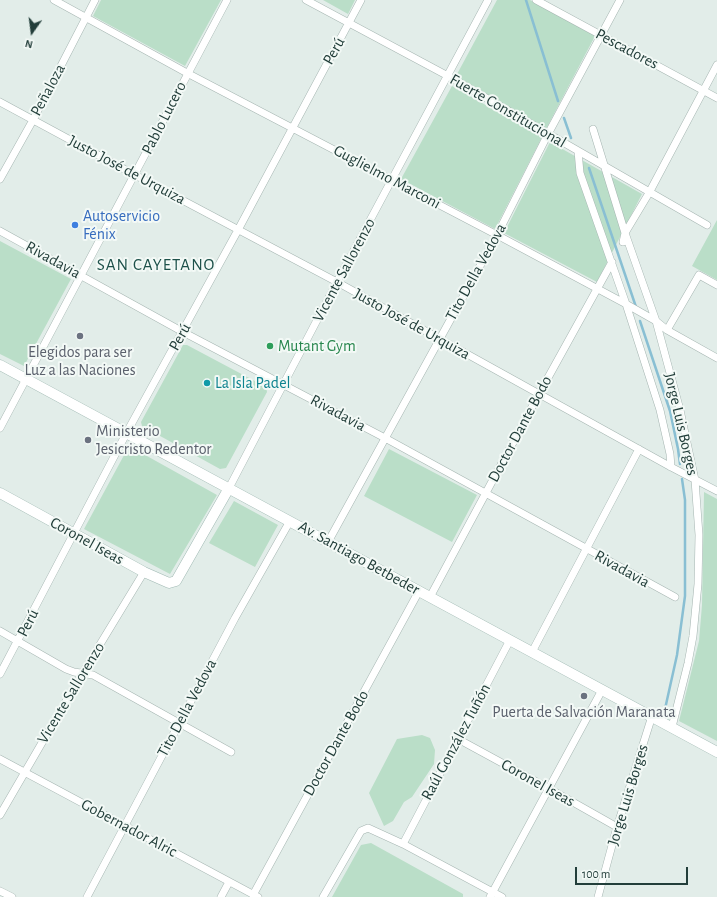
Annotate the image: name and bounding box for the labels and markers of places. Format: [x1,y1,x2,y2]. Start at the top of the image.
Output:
place label: Autoservicio Fénix [83,206,160,244]
marker: Autoservicio Fénix [70,220,80,230]
marker: Elegidos para ser Luz a las Naciones [75,331,85,341]
place label: Mutant Gym [278,336,356,356]
marker: Mutant Gym [265,341,275,351]
place label: Elegidos para ser Luz a las Naciones [24,342,136,380]
place label: La Isla Padel [215,373,290,393]
marker: La Isla Padel [202,378,212,388]
place label: Ministerio Jesicristo Redentor [96,421,212,459]
marker: Ministerio Jesicristo Redentor [83,435,93,445]
marker: Puerta de Salvación Maranata [579,691,589,701]
place label: Puerta de Salvación Maranata [492,702,676,722]

